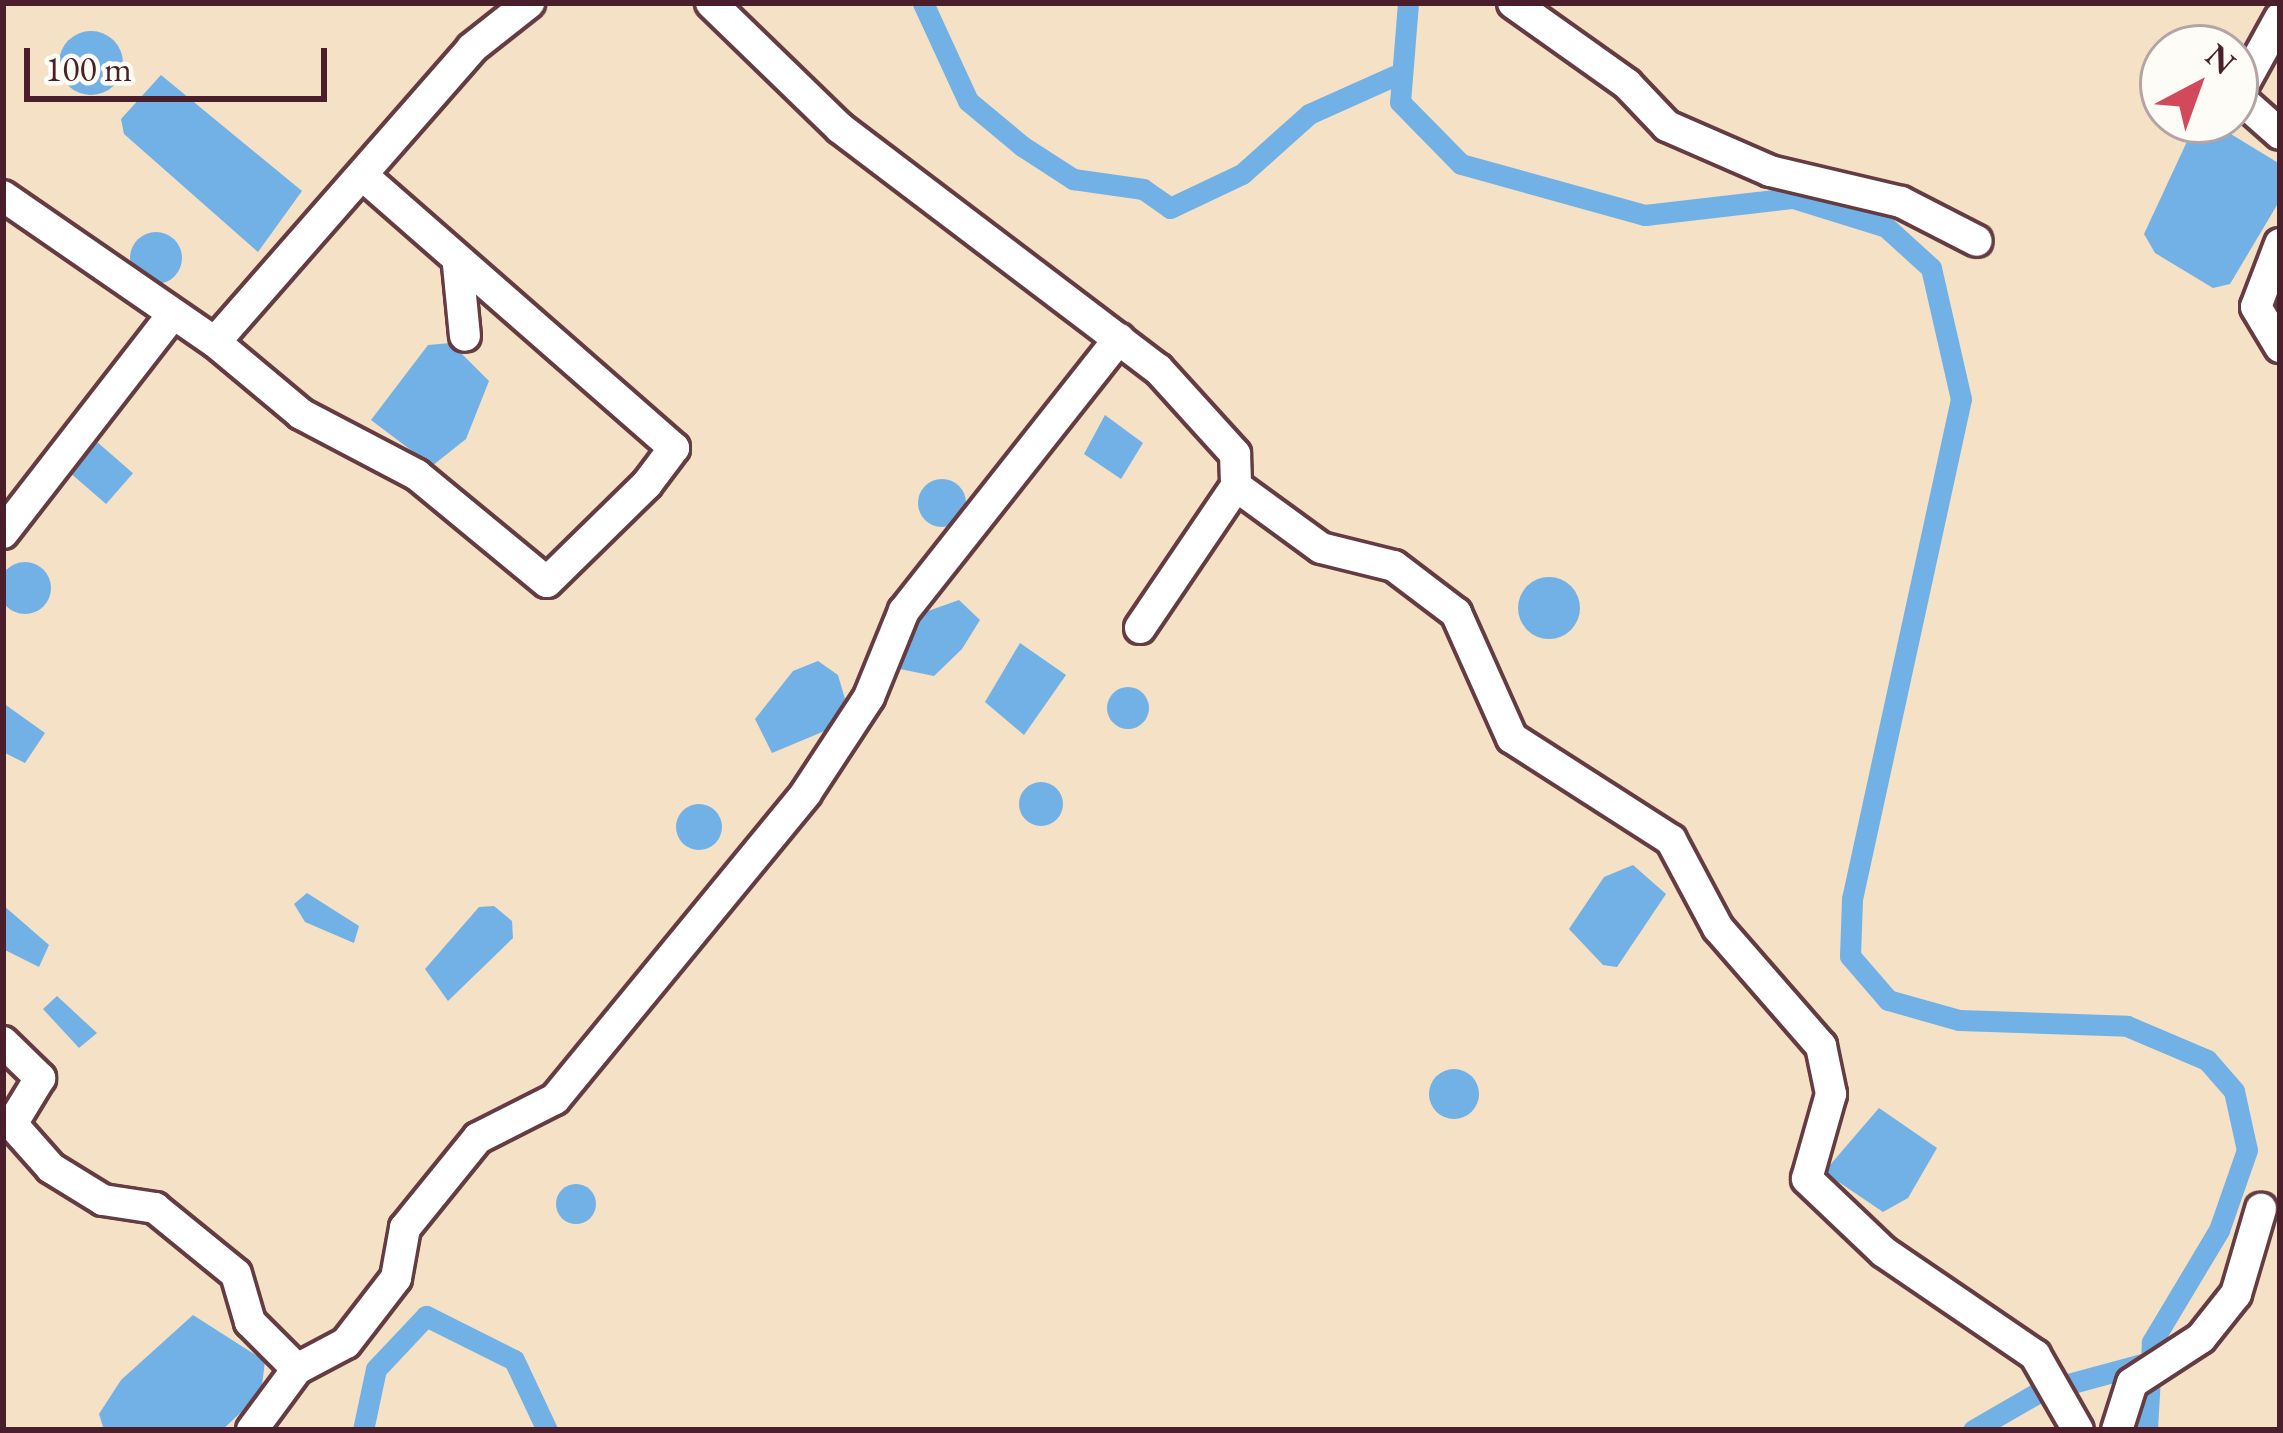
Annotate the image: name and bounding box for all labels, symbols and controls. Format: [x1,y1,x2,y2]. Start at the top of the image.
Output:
scale bar [30,24,333,98]
north arrow [2139,24,2259,144]
text: N [2197,34,2245,84]
text: 100 m [45,45,132,92]

